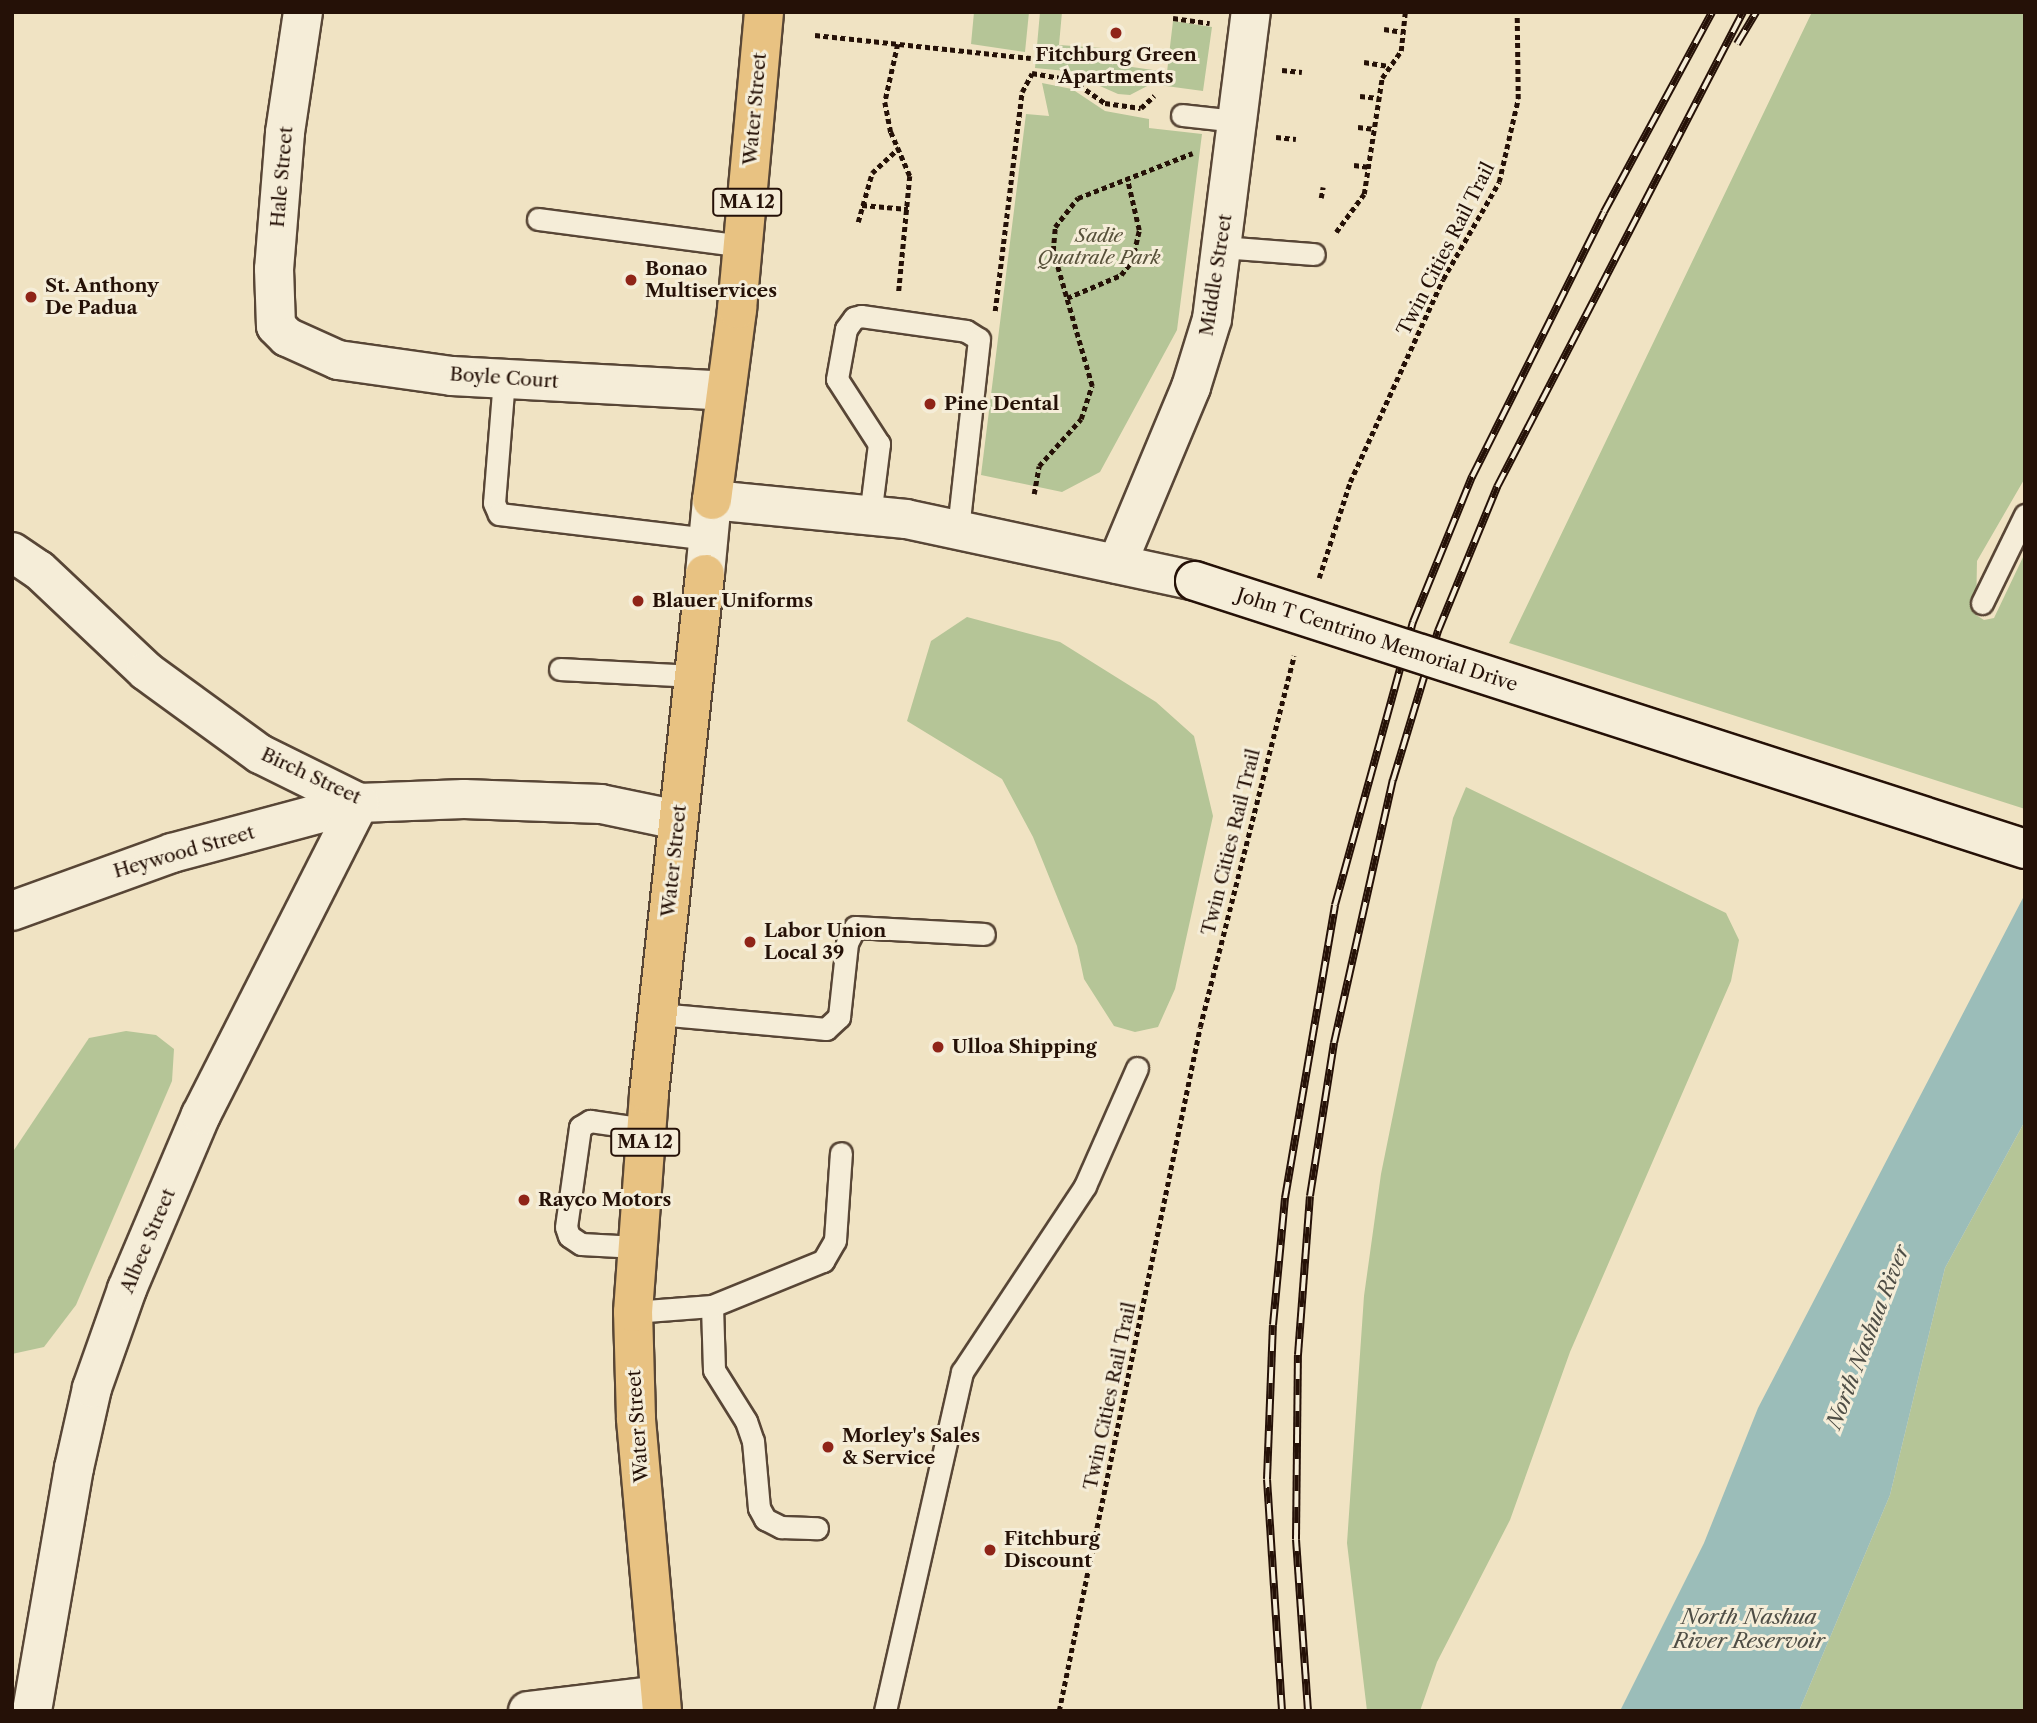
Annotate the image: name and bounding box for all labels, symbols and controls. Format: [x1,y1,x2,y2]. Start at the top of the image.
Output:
marker: Fitchburg Green Apartments [1108,25,1124,41]
place label: Fitchburg Green Apartments [1035,44,1197,88]
street label: Water Street [739,52,771,166]
street label: Hale Street [266,126,298,228]
street label: Twin Cities Rail Trail [1392,158,1500,340]
road number: MA 12 [710,188,784,216]
street label: Middle Street [1195,212,1237,338]
park label: Sadie Quatrale Park [1037,225,1161,269]
place label: Bonao Multiservices [645,258,777,302]
marker: Bonao Multiservices [623,272,639,288]
place label: St. Anthony De Padua [45,275,159,319]
marker: St. Anthony De Padua [23,289,39,305]
street label: Boyle Court [449,363,559,393]
place label: Pine Dental [944,393,1059,415]
marker: Pine Dental [922,396,938,412]
street label: John T Centrino Memorial Drive [1233,584,1521,696]
place label: Blauer Uniforms [652,590,813,612]
marker: Blauer Uniforms [630,593,646,609]
street label: Birch Street [257,743,365,809]
street label: Twin Cities Rail Trail [1197,746,1265,938]
street label: Water Street [657,803,691,919]
street label: Heywood Street [111,821,257,883]
place label: Labor Union Local 39 [764,920,886,964]
marker: Labor Union Local 39 [742,934,758,950]
place label: Ulloa Shipping [952,1036,1097,1058]
marker: Ulloa Shipping [930,1039,946,1055]
road number: MA 12 [608,1128,682,1156]
street label: Albee Street [116,1185,180,1297]
place label: Rayco Motors [538,1189,671,1211]
marker: Rayco Motors [516,1192,532,1208]
water label: North Nashua River [1821,1241,1915,1433]
street label: Twin Cities Rail Trail [1079,1300,1141,1492]
street label: Water Street [623,1369,653,1483]
place label: Morley's Sales & Service [842,1425,980,1469]
marker: Morley's Sales & Service [820,1439,836,1455]
place label: Fitchburg Discount [1004,1528,1100,1572]
marker: Fitchburg Discount [982,1542,998,1558]
water label: North Nashua River Reservoir [1673,1604,1825,1654]

